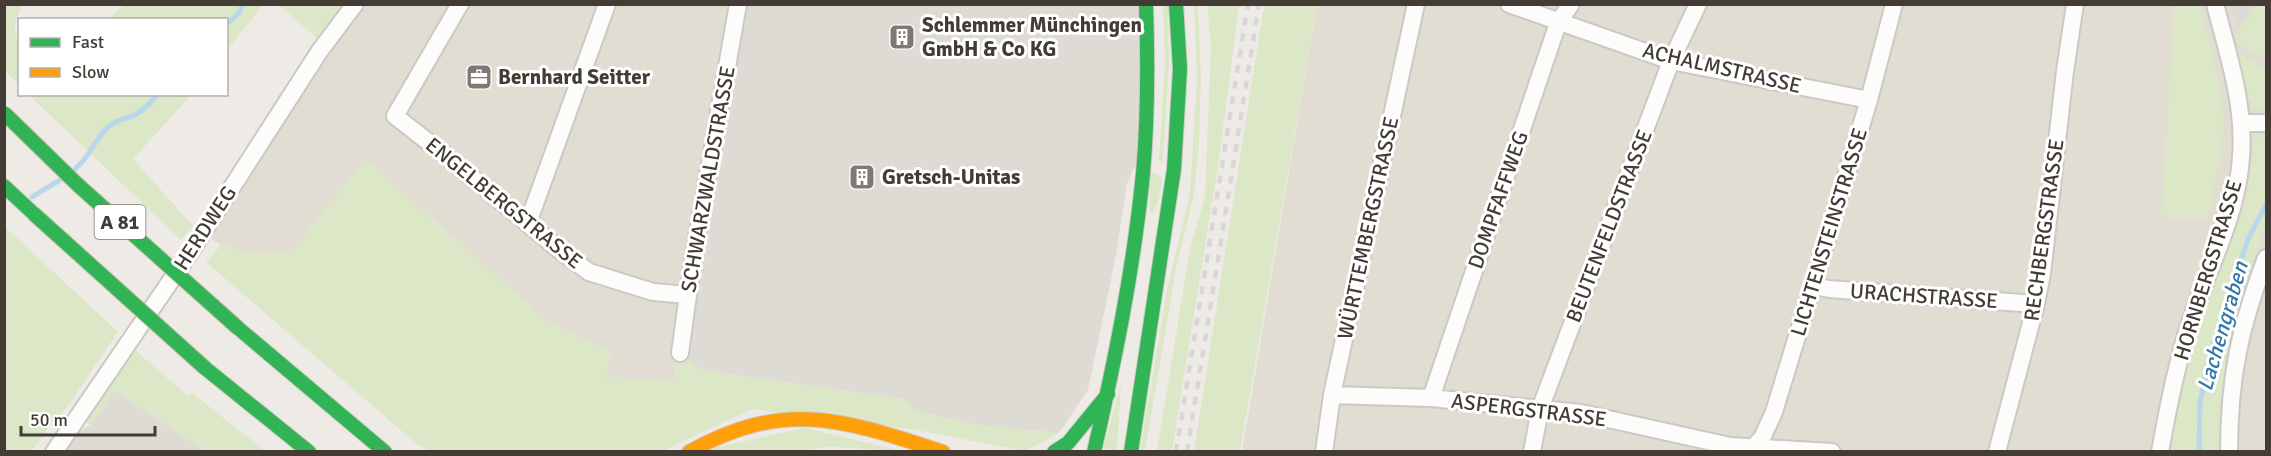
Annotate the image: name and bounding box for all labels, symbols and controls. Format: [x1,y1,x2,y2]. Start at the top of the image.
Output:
place label: Schlemmer Münchingen GmbH & Co KG [922,12,1142,62]
legend [18,18,228,96]
building icon: Schlemmer Münchingen GmbH & Co KG [887,22,917,52]
text: Fast [72,31,104,53]
street label: ACHALMSTRASSE [1640,37,1804,99]
text: Slow [72,61,109,83]
office icon: Bernhard Seitter [464,62,494,92]
place label: Bernhard Seitter [498,64,651,90]
street label: SCHWARZWALDSTRASSE [675,64,741,294]
street label: WÜRTTEMBERGSTRASSE [1332,114,1404,342]
street label: LICHTENSTEINSTRASSE [1785,125,1873,339]
street label: BEUTENFELDSTRASSE [1560,126,1658,326]
street label: DOMPFAFFWEG [1462,128,1534,272]
street label: ENGELBERGSTRASSE [420,132,588,274]
street label: RECHBERGSTRASSE [2018,137,2070,323]
building icon: Gretsch-Unitas [847,162,877,192]
place label: Gretsch-Unitas [882,164,1020,190]
street label: HORNBERGSTRASSE [2168,177,2248,363]
street label: HERDWEG [168,181,242,275]
road number: A 81 [94,205,146,239]
water label: Lachengraben [2191,258,2254,394]
street label: URACHSTRASSE [1849,278,1999,314]
street label: ASPERGSTRASSE [1450,388,1608,432]
scale bar [21,399,154,437]
text: 50 m [30,409,68,431]

